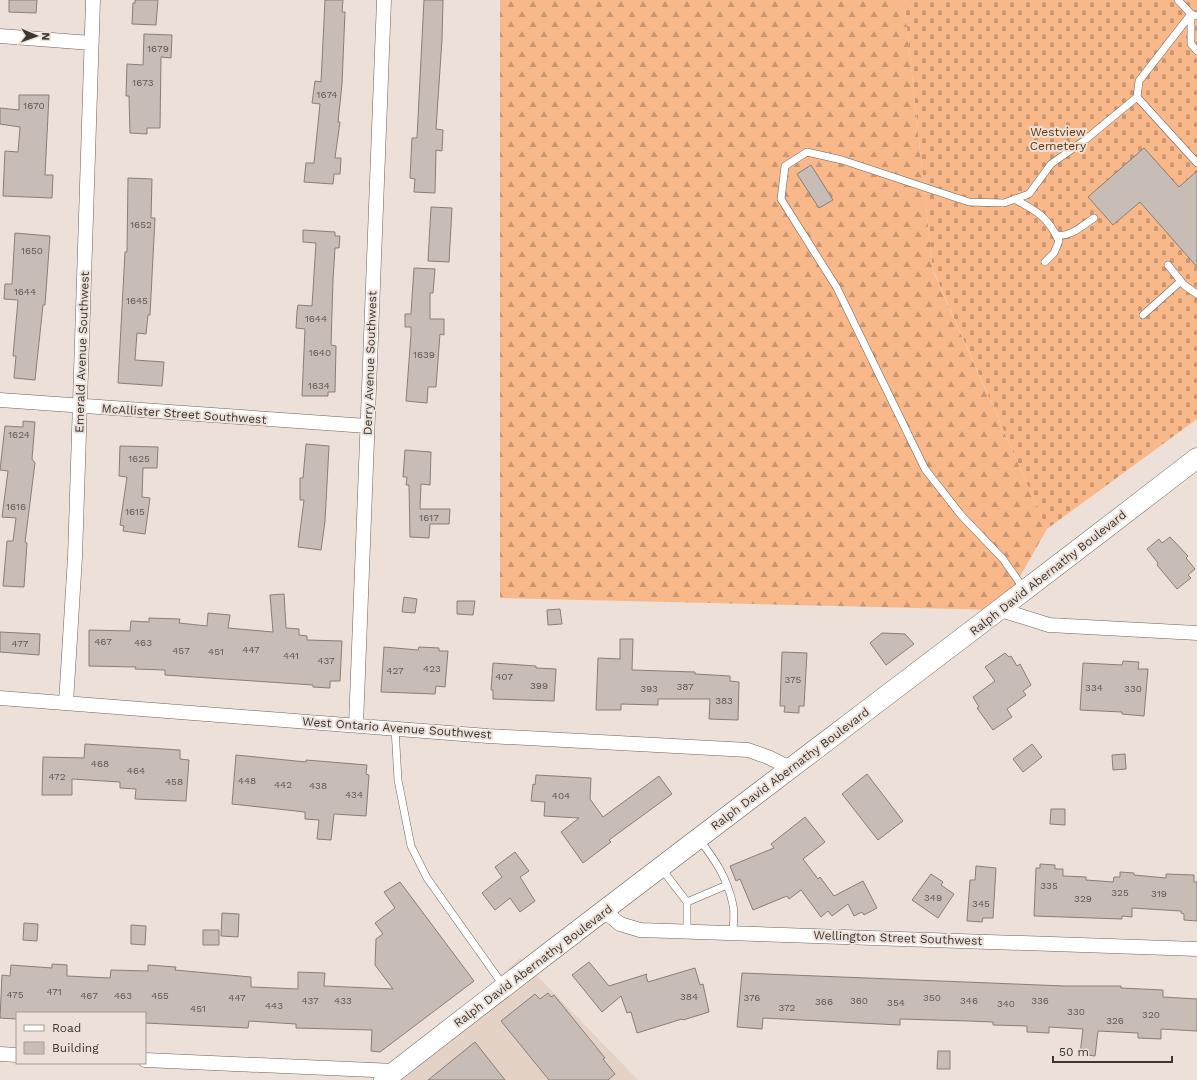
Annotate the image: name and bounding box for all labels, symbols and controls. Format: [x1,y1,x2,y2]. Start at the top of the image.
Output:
north arrow [16,16,56,56]
text: N [39,32,52,41]
house number: 1679 [147,43,169,54]
house number: 1673 [132,77,154,88]
house number: 1674 [317,89,337,100]
house number: 1670 [23,100,45,111]
park label: Westview Cemetery [1030,125,1087,153]
house number: 1652 [130,219,152,230]
house number: 1650 [21,245,43,256]
street label: Emerald Avenue Southwest [72,271,92,433]
house number: 1644 [14,286,36,297]
street label: Derry Avenue Southwest [360,291,380,435]
house number: 1645 [126,295,148,306]
house number: 1644 [305,313,327,324]
house number: 1640 [309,347,331,358]
house number: 1639 [413,349,435,360]
house number: 1634 [308,380,330,391]
street label: McAllister Street Southwest [101,401,267,427]
house number: 1624 [8,429,30,440]
house number: 1625 [128,453,150,464]
house number: 1616 [6,501,26,512]
house number: 1615 [125,506,145,517]
street label: Ralph David Abernathy Boulevard [967,508,1129,638]
house number: 1617 [419,512,439,523]
house number: 467 [94,636,112,647]
house number: 463 [134,637,152,648]
house number: 477 [12,638,29,649]
house number: 447 [242,644,260,655]
house number: 457 [172,645,190,656]
house number: 451 [208,646,224,657]
house number: 441 [283,650,299,661]
house number: 437 [317,655,335,666]
house number: 423 [423,663,441,674]
house number: 427 [386,665,404,676]
house number: 407 [495,671,513,682]
house number: 375 [785,674,802,685]
house number: 399 [530,680,548,691]
house number: 387 [676,681,694,692]
house number: 334 [1085,682,1103,693]
house number: 393 [640,683,658,694]
house number: 330 [1124,683,1142,694]
house number: 383 [715,695,733,706]
street label: Ralph David Abernathy Boulevard [708,705,872,833]
street label: West Ontario Avenue Southwest [302,714,492,742]
house number: 468 [91,758,109,769]
house number: 464 [127,765,145,776]
house number: 472 [48,771,66,782]
house number: 448 [238,775,256,786]
house number: 458 [165,776,183,787]
house number: 442 [274,779,292,790]
house number: 438 [309,780,327,791]
house number: 434 [345,789,363,800]
house number: 404 [552,790,570,801]
house number: 335 [1040,880,1058,891]
house number: 325 [1111,887,1129,898]
house number: 319 [1151,888,1167,899]
house number: 349 [924,892,942,903]
house number: 329 [1074,893,1092,904]
house number: 345 [972,898,990,909]
street label: Ralph David Abernathy Boulevard [451,902,615,1030]
street label: Wellington Street Southwest [813,928,983,948]
house number: 471 [46,986,62,997]
house number: 475 [6,989,24,1000]
house number: 467 [80,990,98,1001]
house number: 463 [114,990,132,1001]
house number: 455 [151,990,169,1001]
house number: 384 [680,991,698,1002]
house number: 447 [228,992,246,1003]
house number: 376 [744,992,760,1003]
house number: 350 [923,992,941,1003]
house number: 437 [301,995,319,1006]
house number: 433 [334,995,352,1006]
house number: 360 [850,995,868,1006]
house number: 346 [960,995,978,1006]
house number: 336 [1031,995,1049,1006]
house number: 366 [815,996,833,1007]
house number: 354 [887,997,905,1008]
house number: 340 [997,998,1015,1009]
house number: 443 [265,1000,283,1011]
house number: 372 [779,1002,796,1013]
house number: 451 [190,1003,206,1014]
house number: 330 [1067,1006,1085,1017]
house number: 320 [1142,1009,1160,1020]
legend [16,1012,146,1064]
house number: 326 [1106,1015,1124,1026]
text: Road [52,1021,81,1035]
scale bar [1053,1038,1172,1064]
text: Building [52,1041,99,1055]
text: 50 m [1059,1045,1089,1059]

